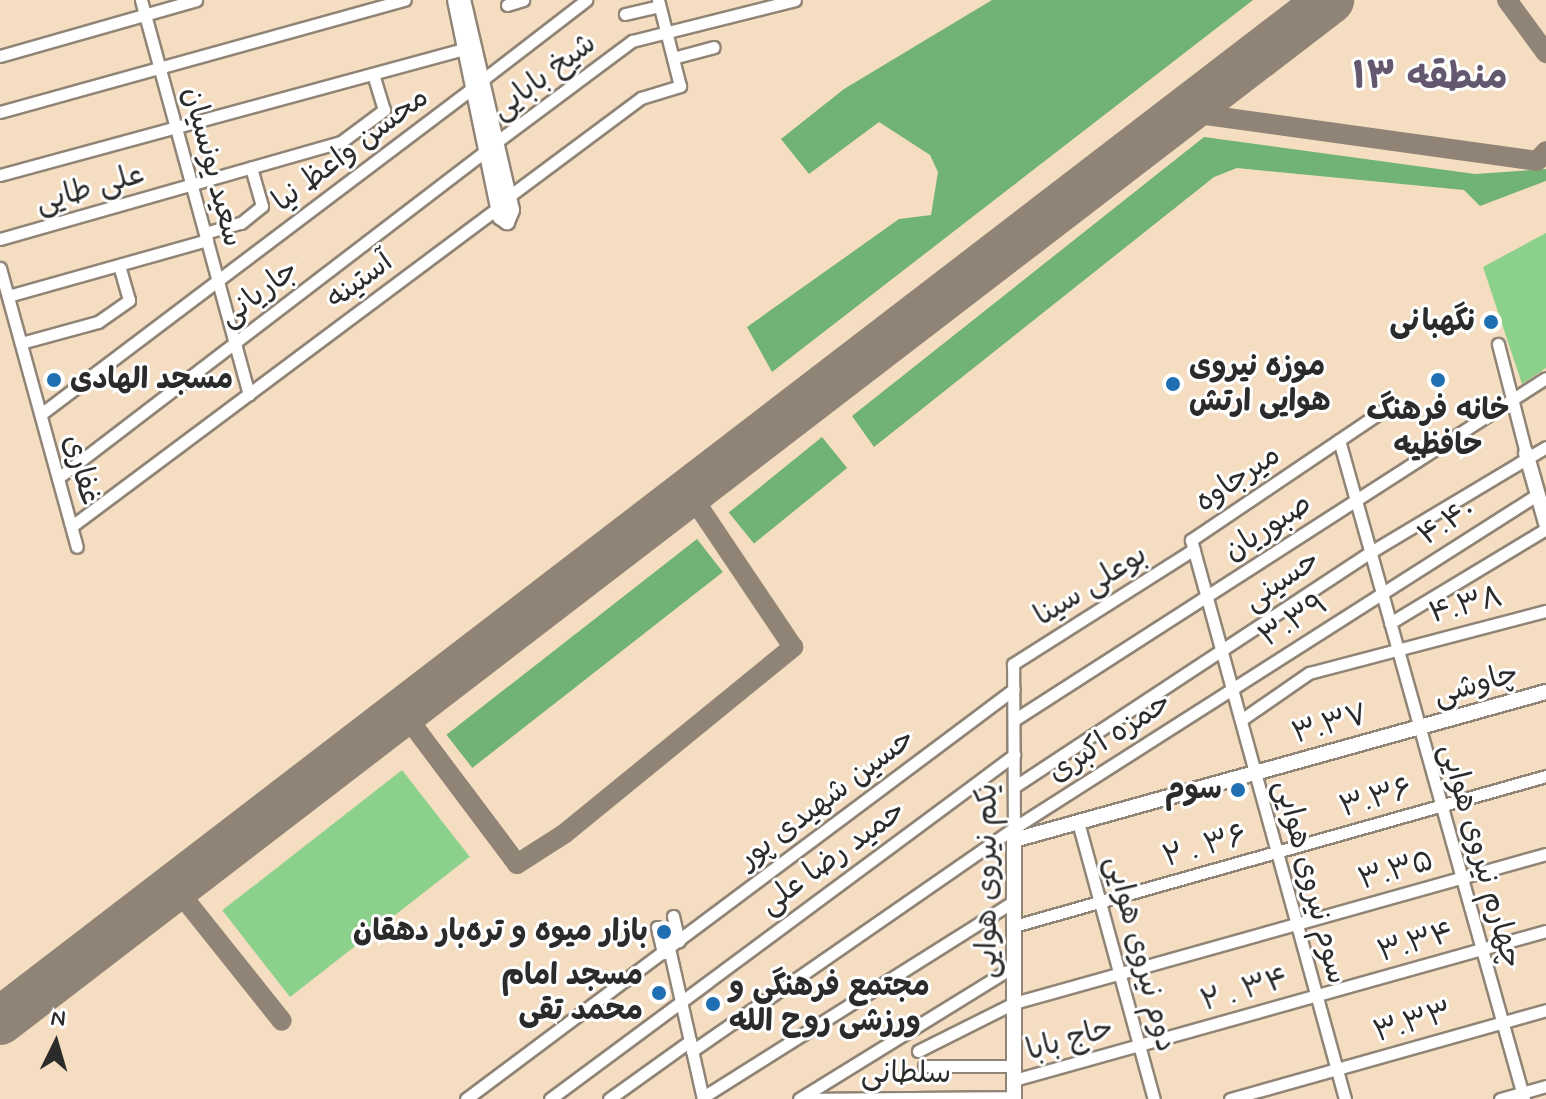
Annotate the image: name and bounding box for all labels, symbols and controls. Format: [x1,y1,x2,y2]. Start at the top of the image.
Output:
street label: شیخ بابایی [484,26,604,128]
district label: منطقه ۱۳ [1353,55,1507,101]
street label: محسن واعظ نیا [266,80,436,220]
street label: سعید یونسیان [173,83,251,251]
street label: علی طایی [31,156,149,222]
street label: آستینه [320,244,400,318]
street label: جاریانی [212,252,306,336]
place label: نگهبانی [1389,304,1475,340]
marker: نگهبانی [1482,313,1500,331]
place label: موزه نیروی هوایی ارتش [1189,349,1331,420]
place label: مسجد الهادی [70,362,233,398]
marker: مسجد الهادی [45,371,63,389]
marker: خانه فرهنگ حافظیه [1429,371,1447,389]
marker: موزه نیروی هوایی ارتش [1164,375,1182,393]
place label: خانه فرهنگ حافظیه [1367,393,1509,464]
street label: غفاری [54,431,108,509]
street label: میرجاوه [1189,437,1287,521]
street label: صبوریان [1217,486,1319,570]
street label: ۴.۴۰ [1412,492,1482,554]
street label: بوعلی سینا [1028,537,1154,635]
street label: حسینی [1237,543,1327,619]
street label: ۴.۳۸ [1426,580,1506,632]
street label: ۳.۳۹ [1253,586,1335,656]
street label: چاوشی [1429,656,1523,714]
street label: حمزه اکبری [1042,685,1178,791]
street label: ۳.۳۷ [1288,697,1372,753]
street label: حسین شهیدی پور [732,721,922,877]
street label: چهارم نیروی هوایی [1431,740,1529,972]
place label: سوم [1165,772,1222,808]
street label: ۳.۳۶ [1336,772,1416,826]
street label: سوم نیروی هوایی [1265,776,1355,988]
marker: سوم [1229,781,1247,799]
street label: یکم نیروی هوایی [970,783,1006,979]
street label: حمید رضا علی [753,793,913,923]
street label: ۲ . ۳۶ [1159,818,1251,876]
street label: ۳.۳۵ [1354,843,1438,899]
street label: دوم نیروی هوایی [1097,852,1183,1056]
place label: بازار میوه و تره‌بار دهقان [353,914,648,950]
street label: ۳.۳۴ [1374,915,1458,971]
marker: بازار میوه و تره‌بار دهقان [655,923,673,941]
place label: مسجد امام محمد تقی [502,958,643,1028]
street label: ۲ . ۳۴ [1197,961,1293,1021]
place label: مجتمع فرهنگی و ورزشی روح الله [729,969,930,1040]
marker: مسجد امام محمد تقی [650,984,668,1002]
marker: مجتمع فرهنگی و ورزشی روح الله [704,995,722,1013]
street label: ۳.۳۳ [1370,995,1456,1051]
north arrow [16,1003,96,1083]
text: N [50,1005,67,1034]
street label: حاج بابا [1022,1010,1118,1070]
street label: سلطانی [861,1056,951,1092]

